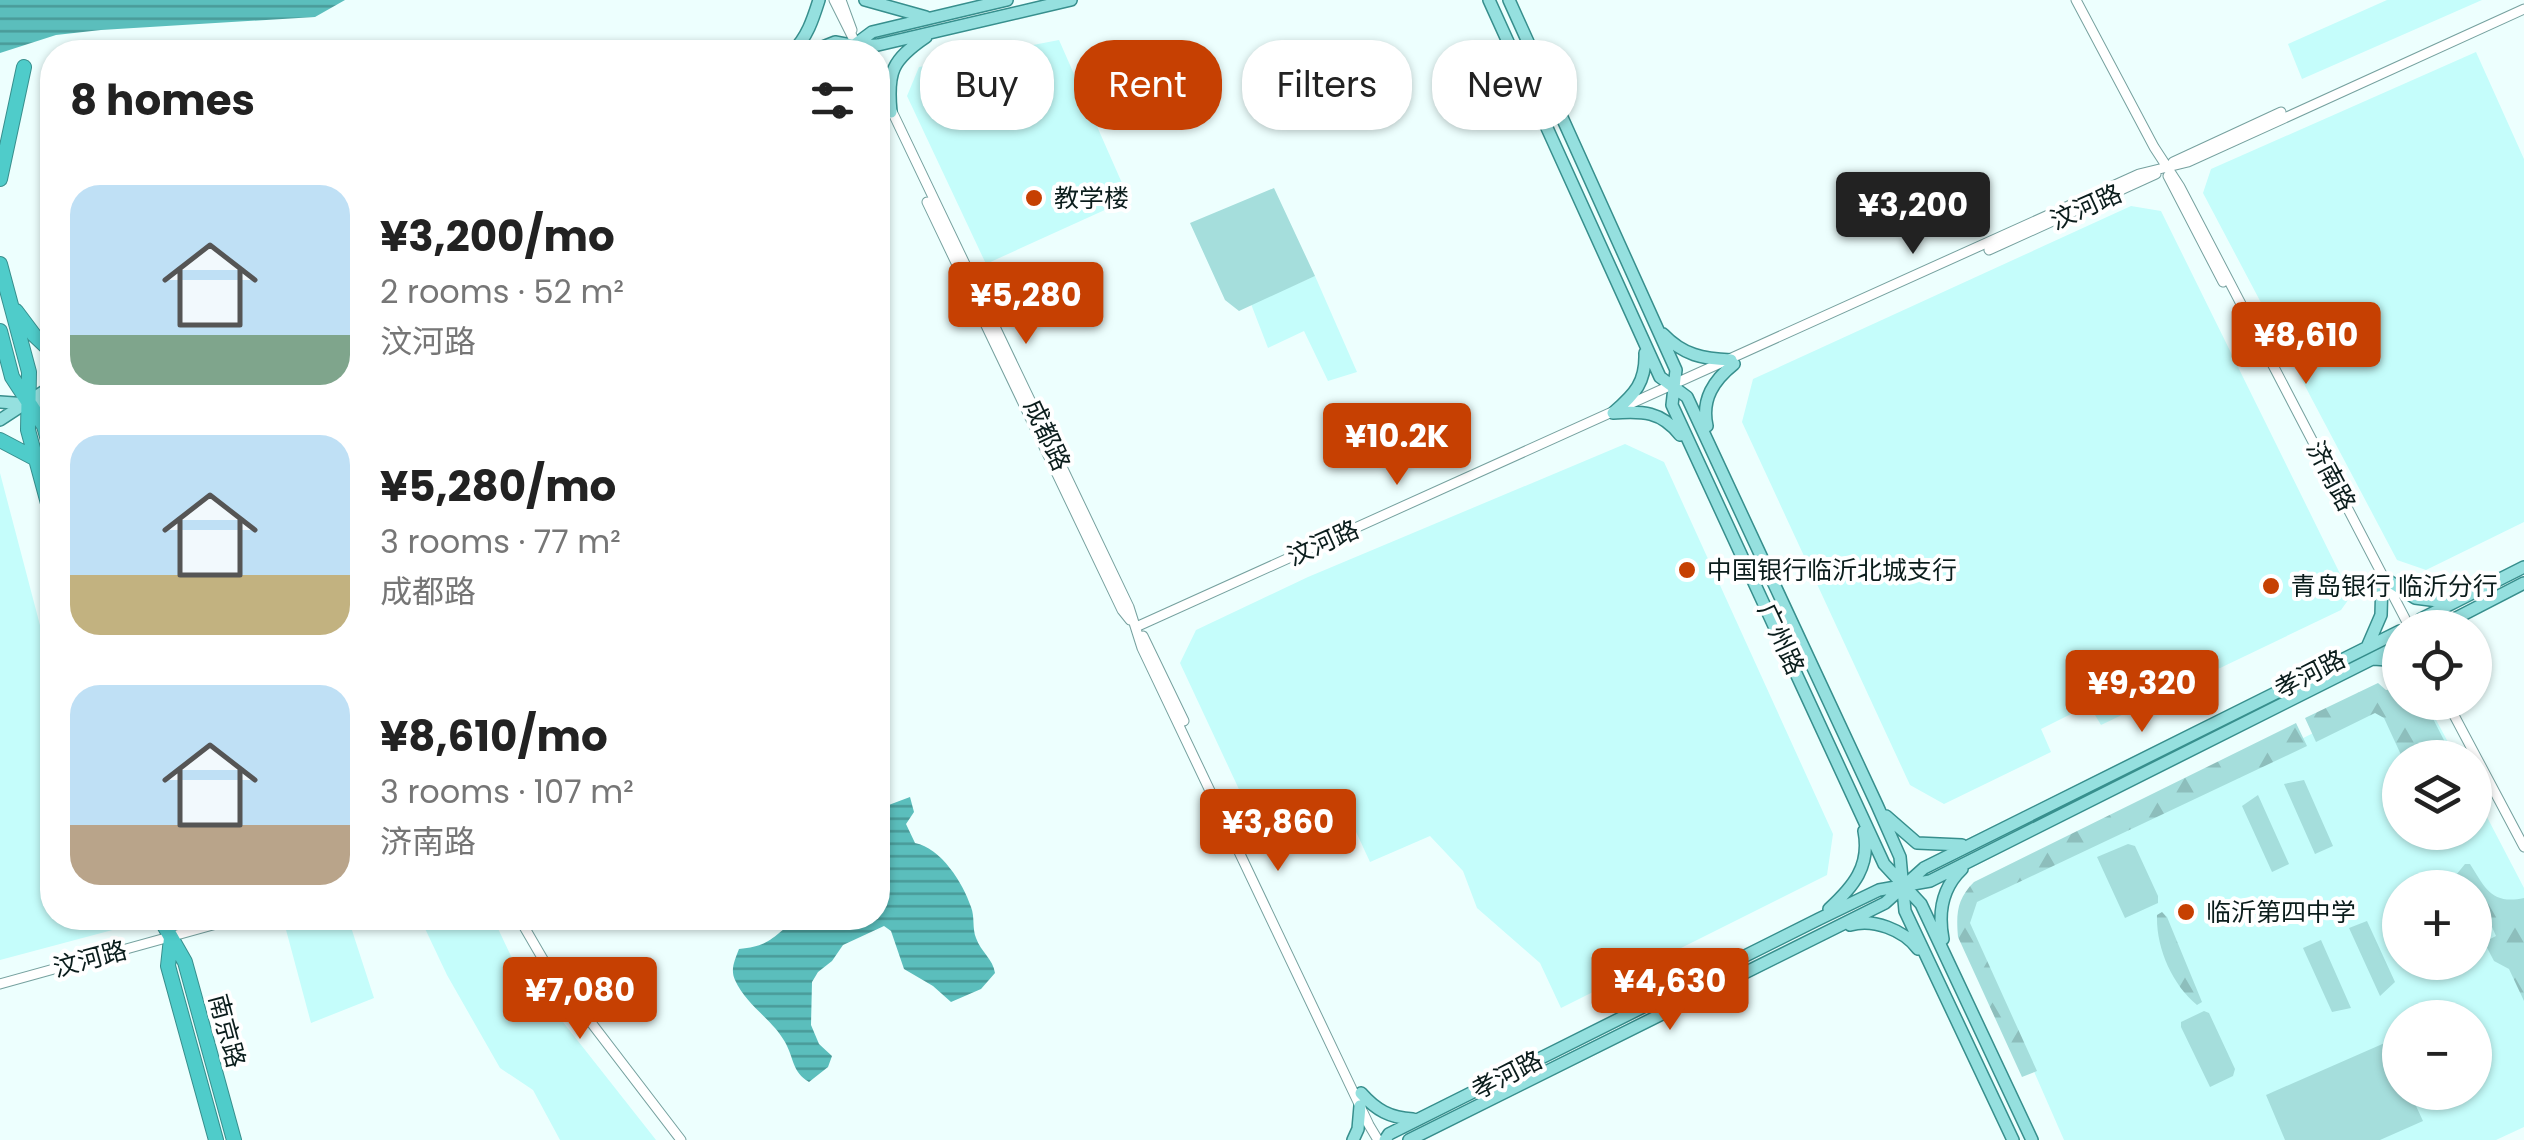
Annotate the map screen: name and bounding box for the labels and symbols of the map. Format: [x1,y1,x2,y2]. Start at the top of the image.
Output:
pin: ¥3,200 [1832,172,1994,257]
street label: 汶河路 [2045,176,2127,238]
place label: 教学楼 [1054,181,1129,216]
marker: 教学楼 [1023,187,1045,209]
pin: ¥5,280 [945,262,1107,347]
pin: ¥8,610 [2225,302,2387,387]
street label: 成都路 [1015,394,1079,476]
pin: ¥10.2K [1316,403,1478,488]
street label: 济南路 [2298,435,2364,517]
street label: 汶河路 [1282,512,1364,574]
place label: 中国银行临沂北城支行 [1707,553,1957,588]
marker: 中国银行临沂北城支行 [1676,559,1698,581]
place label: 青岛银行 临沂分行 [2291,569,2498,604]
marker: 青岛银行 临沂分行 [2260,575,2282,597]
street label: 广州路 [1749,598,1813,680]
street label: 孝河路 [2269,641,2351,707]
pin: ¥9,320 [2061,650,2223,735]
pin: ¥3,860 [1197,789,1359,874]
place label: 临沂第四中学 [2206,895,2356,930]
marker: 临沂第四中学 [2175,901,2197,923]
street label: 汶河路 [49,932,131,986]
pin: ¥4,630 [1589,948,1751,1033]
pin: ¥7,080 [499,957,661,1042]
street label: 南京路 [200,990,254,1072]
street label: 孝河路 [1466,1042,1548,1108]

